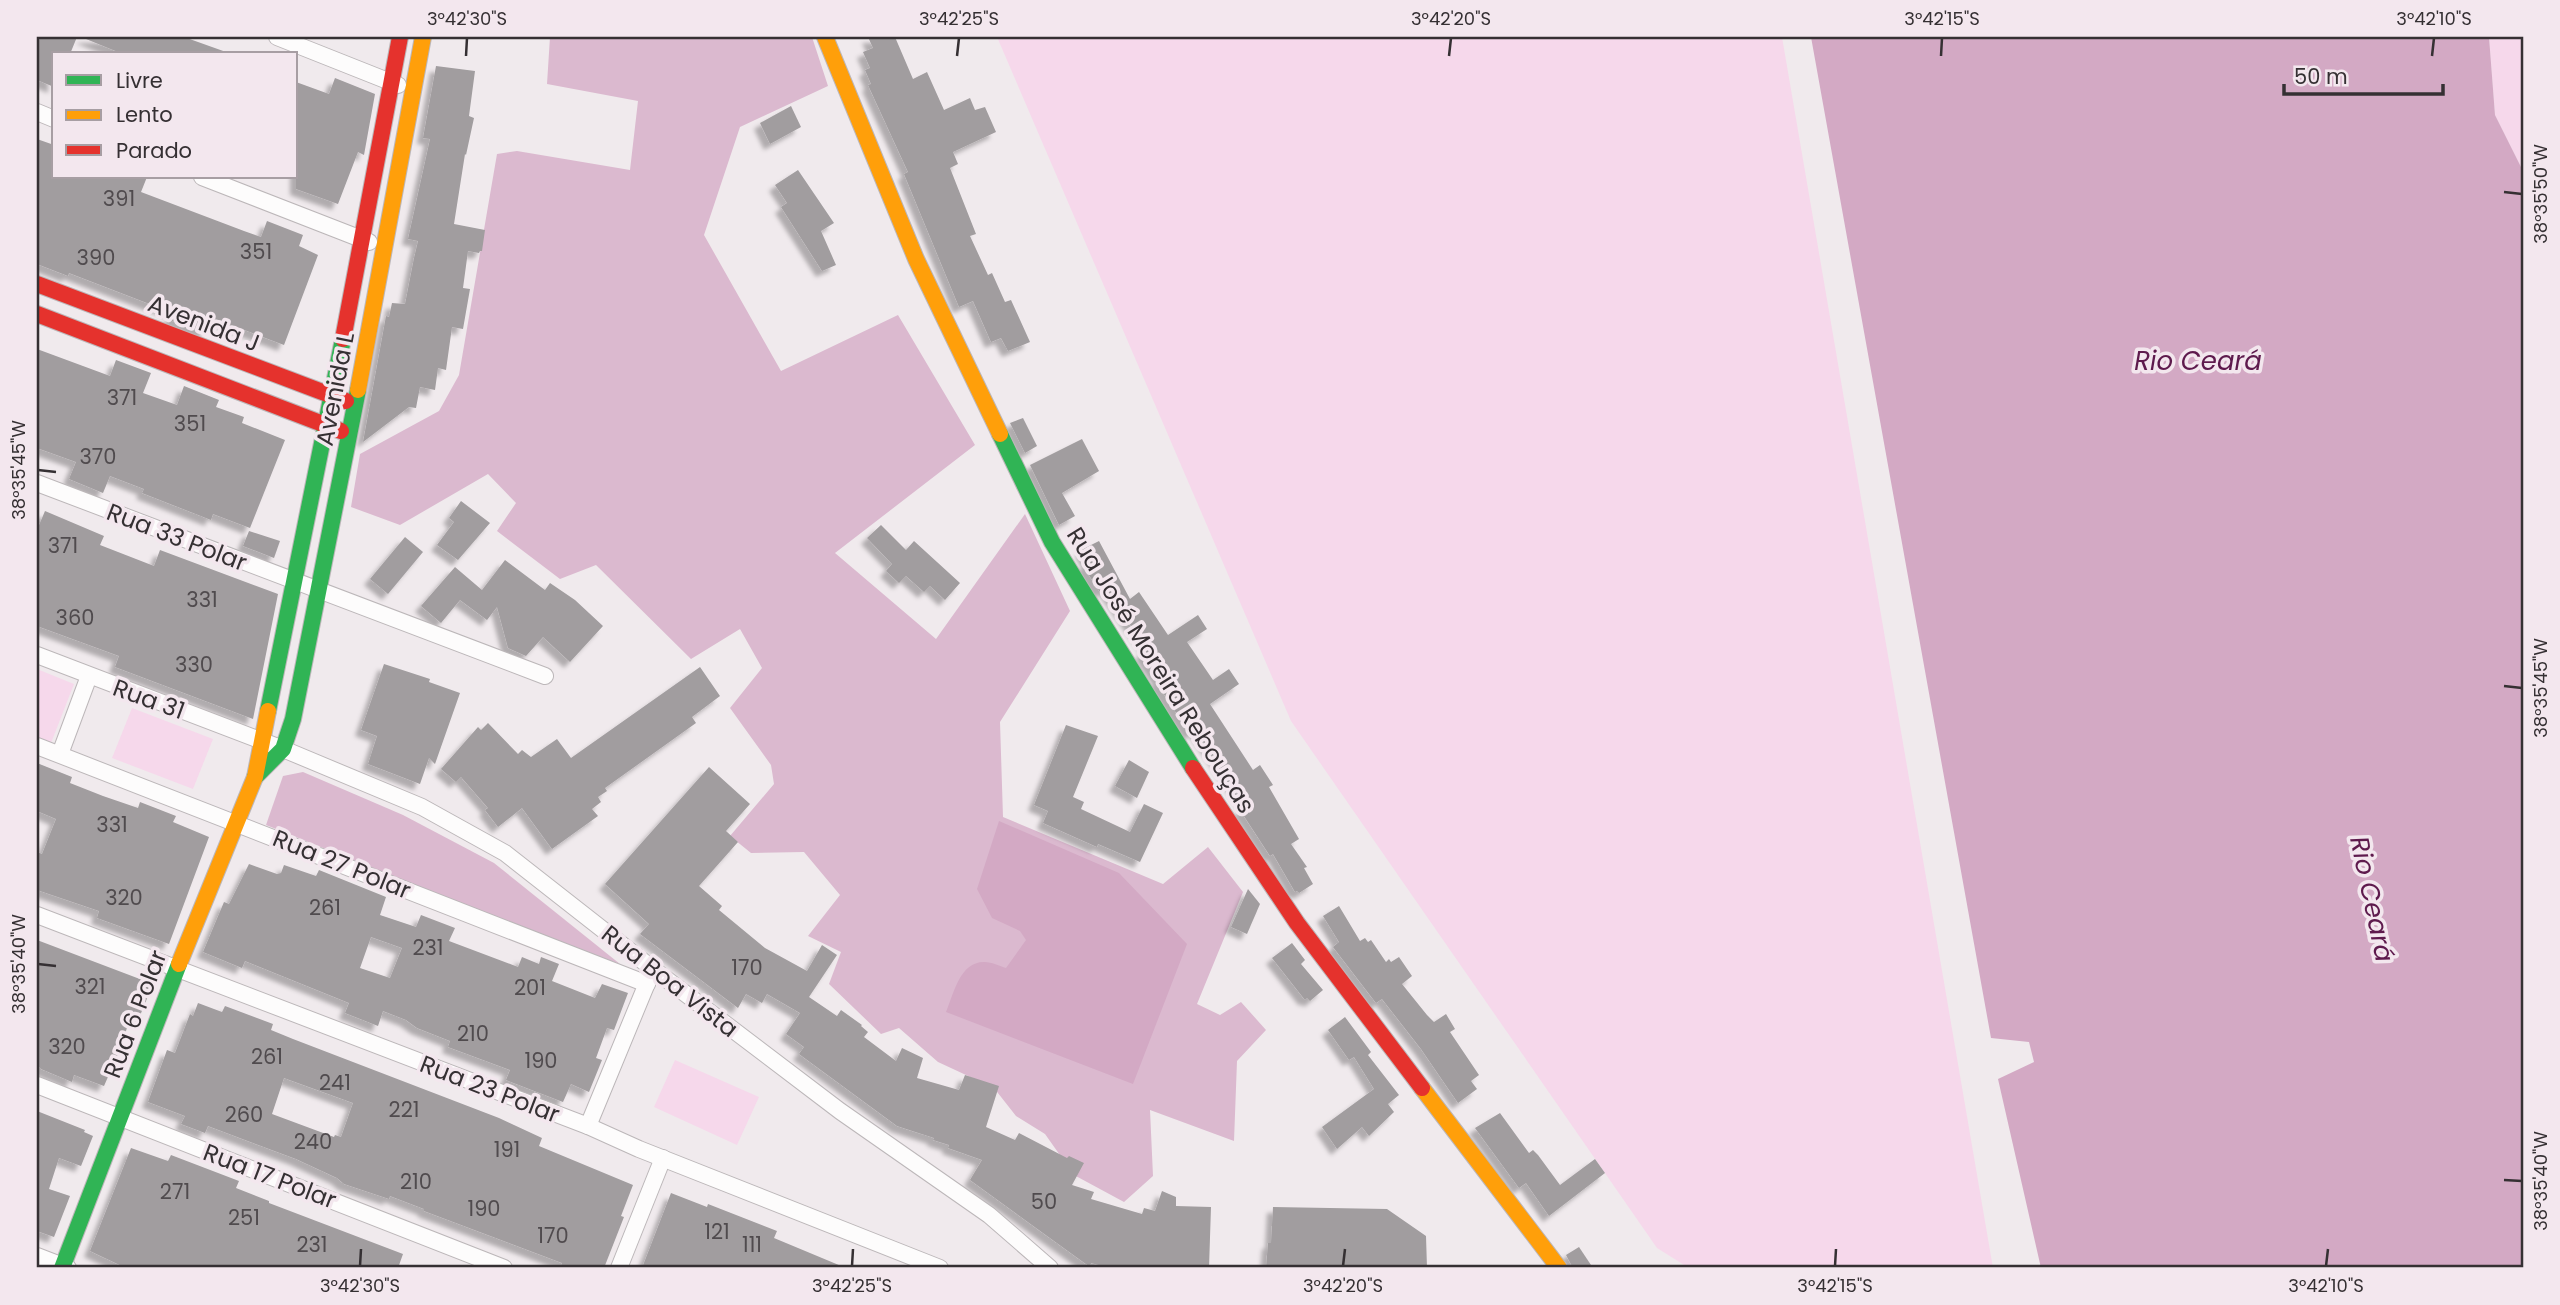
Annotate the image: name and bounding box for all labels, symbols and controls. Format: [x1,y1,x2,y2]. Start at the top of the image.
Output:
text: 3°42'30"S [427,6,507,31]
text: 3°42'25"S [919,6,999,31]
text: 3°42'20"S [1411,6,1491,31]
text: 3°42'15"S [1904,6,1980,31]
text: 3°42'10"S [2396,6,2472,31]
legend [52,52,298,178]
scale bar [2284,52,2443,96]
text: 50 m [2294,62,2348,91]
text: Livre [116,66,163,95]
text: Lento [116,100,173,129]
text: Parado [116,136,192,165]
text: 38°35'50"W [2528,144,2553,244]
house number: 391 [103,184,135,213]
house number: 351 [240,237,272,266]
house number: 390 [77,243,115,272]
street label: Avenida J [143,287,265,359]
street label: Avenida L [308,329,362,449]
water label: Rio Ceará [2134,343,2262,379]
house number: 371 [107,383,137,412]
house number: 351 [174,409,206,438]
text: 38°35'45"W [6,420,31,520]
house number: 370 [79,442,117,471]
street label: Rua 33 Polar [102,495,252,579]
street label: Rua José Moreira Rebouças [1059,521,1263,819]
house number: 371 [48,531,78,560]
house number: 331 [186,585,218,614]
house number: 360 [56,603,94,632]
text: 38°35'45"W [2528,638,2553,738]
house number: 330 [175,650,213,679]
street label: Rua 31 [108,671,190,727]
house number: 331 [96,810,128,839]
street label: Rua 27 Polar [268,821,416,907]
water label: Rio Ceará [2341,833,2403,965]
house number: 320 [105,883,143,912]
house number: 261 [309,893,341,922]
text: 38°35'40"W [6,914,31,1014]
street label: Rua Boa Vista [595,917,745,1045]
house number: 231 [412,933,444,962]
street label: Rua 6 Polar [95,945,175,1083]
house number: 170 [731,953,763,982]
house number: 321 [74,972,106,1001]
house number: 201 [514,973,546,1002]
house number: 210 [457,1019,489,1048]
house number: 320 [48,1032,86,1061]
house number: 261 [251,1042,283,1071]
house number: 190 [524,1046,558,1075]
street label: Rua 23 Polar [415,1047,565,1131]
house number: 241 [319,1068,351,1097]
house number: 221 [389,1095,419,1124]
house number: 260 [225,1100,263,1129]
house number: 240 [294,1127,332,1156]
text: 38°35'40"W [2528,1131,2553,1231]
street label: Rua 17 Polar [199,1135,341,1217]
house number: 191 [494,1135,520,1164]
house number: 210 [400,1167,432,1196]
house number: 271 [160,1177,190,1206]
house number: 50 [1031,1187,1057,1216]
house number: 190 [467,1194,501,1223]
house number: 251 [228,1203,260,1232]
house number: 121 [704,1217,730,1246]
house number: 170 [537,1221,569,1250]
house number: 231 [296,1230,328,1259]
house number: 111 [742,1230,762,1259]
text: 3°42'30"S [320,1273,400,1298]
text: 3°42'25"S [812,1273,892,1298]
text: 3°42'20"S [1303,1273,1383,1298]
text: 3°42'15"S [1797,1273,1873,1298]
text: 3°42'10"S [2288,1273,2364,1298]

